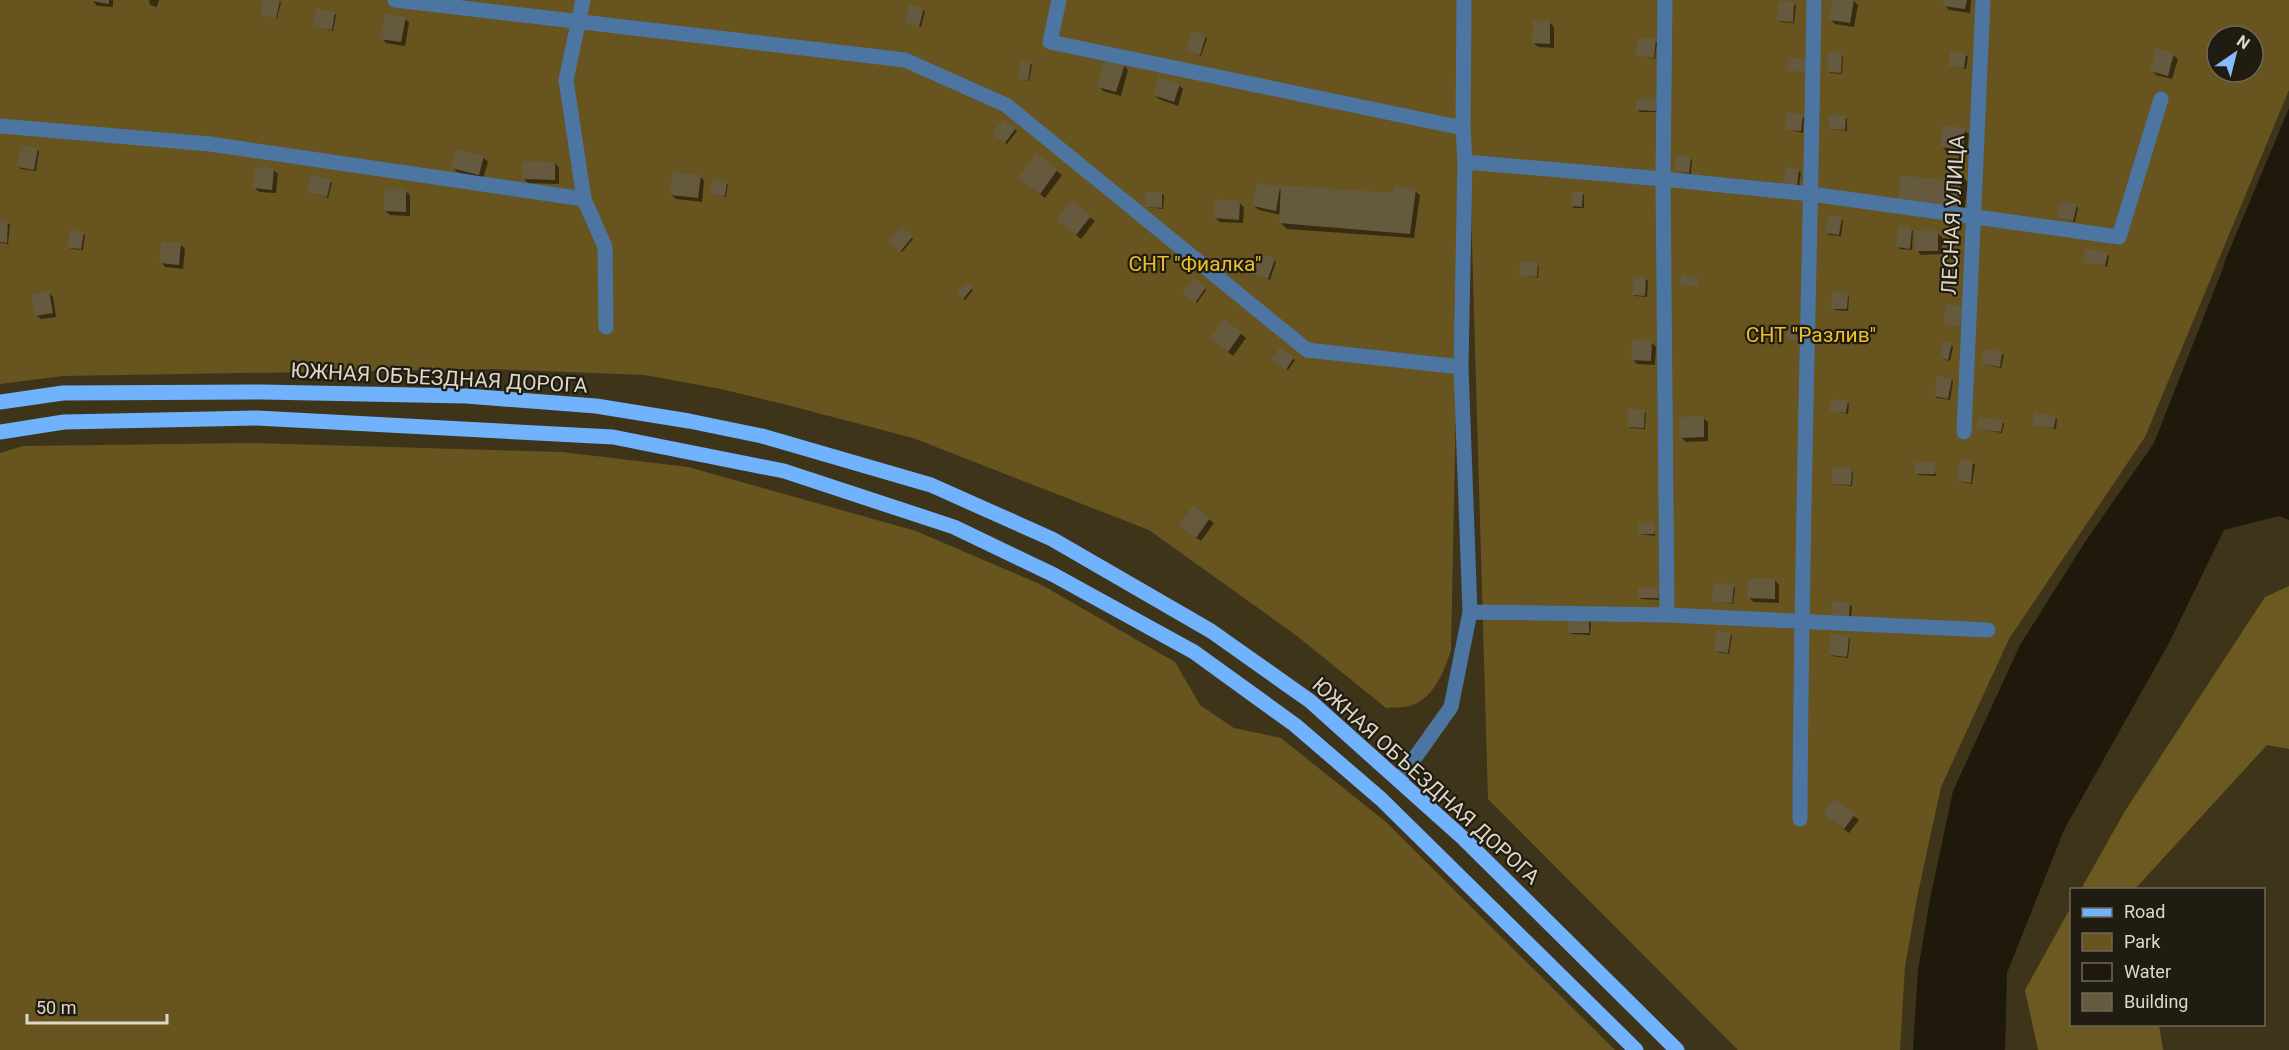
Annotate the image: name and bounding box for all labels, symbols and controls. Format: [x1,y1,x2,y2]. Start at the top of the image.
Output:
north arrow [2205,24,2265,84]
text: N [2233,31,2253,53]
street label: ЛЕСНАЯ УЛИЦА [1937,134,1969,295]
park label: СНТ "Фиалка" [1128,252,1262,276]
park label: СНТ "Разлив" [1746,323,1876,347]
street label: ЮЖНАЯ ОБЪЕЗДНАЯ ДОРОГА [290,358,588,398]
street label: ЮЖНАЯ ОБЪЕЗДНАЯ ДОРОГА [1307,673,1545,890]
legend [2070,888,2265,1026]
text: Road [2124,901,2165,922]
text: Park [2124,931,2161,952]
text: Water [2124,961,2171,982]
scale bar [27,987,166,1025]
text: Building [2124,991,2188,1012]
text: 50 m [36,997,76,1018]

